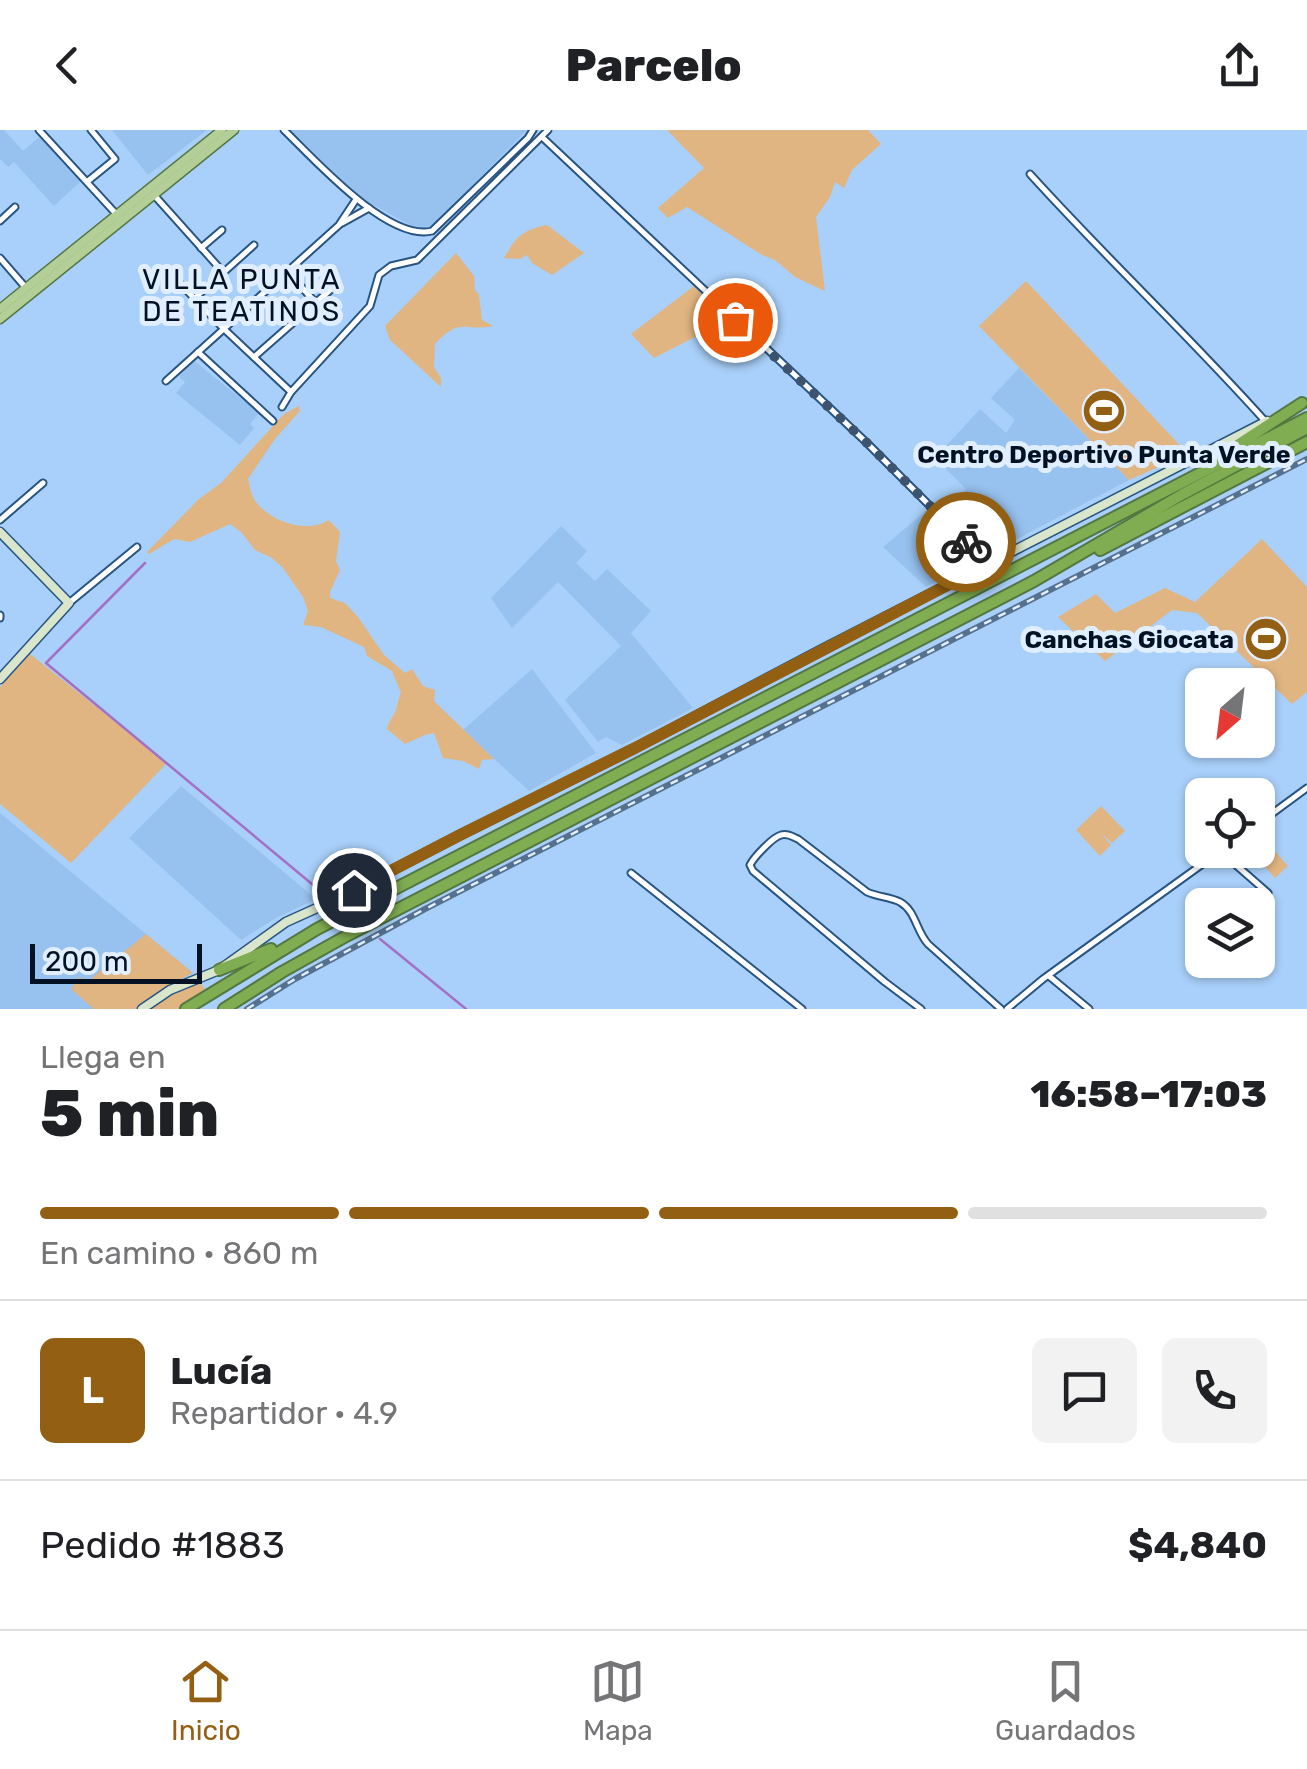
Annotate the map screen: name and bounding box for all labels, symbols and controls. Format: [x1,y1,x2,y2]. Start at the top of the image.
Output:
icon: back [40,38,95,93]
icon: share [1212,38,1267,93]
text: Parcelo [565,39,742,92]
district label: VILLA PUNTA DE TEATINOS [142,263,342,328]
pin [693,278,778,363]
icon: bag [708,293,763,348]
sports icon: Centro Deportivo Punta Verde [1081,388,1127,434]
place label: Centro Deportivo Punta Verde [917,440,1291,469]
courier [916,492,1016,592]
icon: bike [939,515,994,570]
sports icon: Canchas Giocata [1243,616,1289,662]
place label: Canchas Giocata [1024,625,1234,654]
north arrow [1185,668,1275,758]
map controls [1185,668,1275,978]
button: locate [1185,778,1275,868]
pin [312,848,397,933]
icon: home [327,863,382,918]
button: layers [1185,888,1275,978]
scale bar [30,939,202,984]
text: 200 m [45,945,129,978]
text: Llega en [40,1038,166,1076]
text: 16:58–17:03 [1030,1071,1267,1117]
text: 5 min [40,1075,219,1152]
text: En camino · 860 m [40,1234,318,1272]
button: chat [1032,1338,1137,1443]
button: phone [1162,1338,1267,1443]
text: Lucía [170,1348,272,1394]
text: L [81,1367,104,1413]
text: Repartidor · 4.9 [170,1394,398,1432]
text: Pedido #1883 [40,1522,285,1568]
text: $4,840 [1128,1522,1267,1568]
tab: Inicio [171,1654,241,1747]
tab: Mapa [583,1654,653,1747]
tab: Guardados [995,1654,1136,1747]

